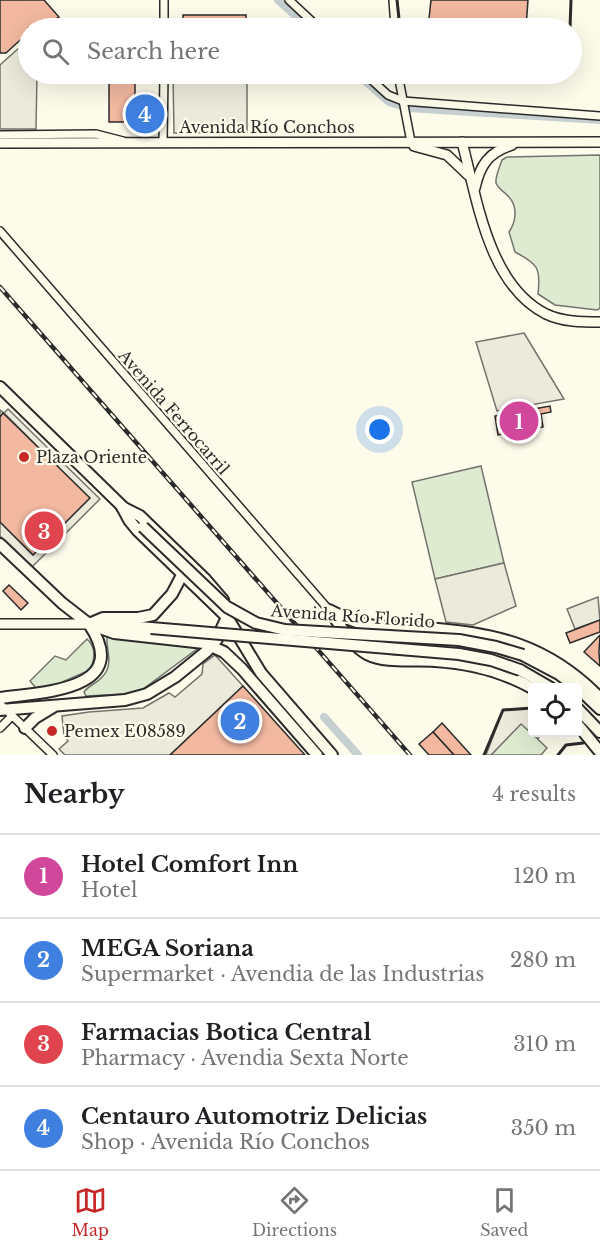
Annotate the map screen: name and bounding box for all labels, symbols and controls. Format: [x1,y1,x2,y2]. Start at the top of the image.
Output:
search box [18,18,582,84]
icon: search [39,35,72,68]
text: Search here [87,38,220,65]
pin: 4 [126,92,164,136]
street label: Avenida Río Conchos [178,117,355,137]
street label: Avenida Ferrocarril [114,345,234,478]
pin: 1 [500,398,538,444]
your location [365,415,394,444]
place label: Plaza Oriente [36,447,147,467]
marker: Plaza Oriente [17,450,31,464]
pin: 3 [24,508,63,554]
street label: Avenida Río Florido [269,600,436,632]
map controls [528,683,582,737]
button: locate [528,683,582,737]
pin: 2 [220,698,260,744]
place label: Pemex E08589 [64,721,186,741]
marker: Pemex E08589 [45,724,59,738]
text: Nearby [24,778,125,810]
text: 4 results [492,782,576,806]
text: Hotel Comfort Inn [81,851,298,878]
text: 1 [39,864,48,888]
text: 120 m [513,864,576,888]
text: Hotel [81,878,138,902]
text: MEGA Soriana [81,935,254,962]
text: 2 [37,948,50,972]
text: 280 m [510,948,576,972]
text: Supermarket · Avendia de las Industrias [81,962,484,986]
text: Farmacias Botica Central [81,1019,371,1046]
text: 3 [37,1032,50,1056]
text: 310 m [513,1032,576,1056]
text: Pharmacy · Avendia Sexta Norte [81,1046,409,1070]
text: Centauro Automotriz Delicias [81,1103,427,1130]
text: 4 [37,1116,50,1140]
text: 350 m [511,1116,576,1140]
text: Shop · Avenida Río Conchos [81,1130,370,1154]
tab: Map [72,1184,109,1240]
tab: Directions [252,1184,337,1240]
tab: Saved [480,1184,528,1240]

